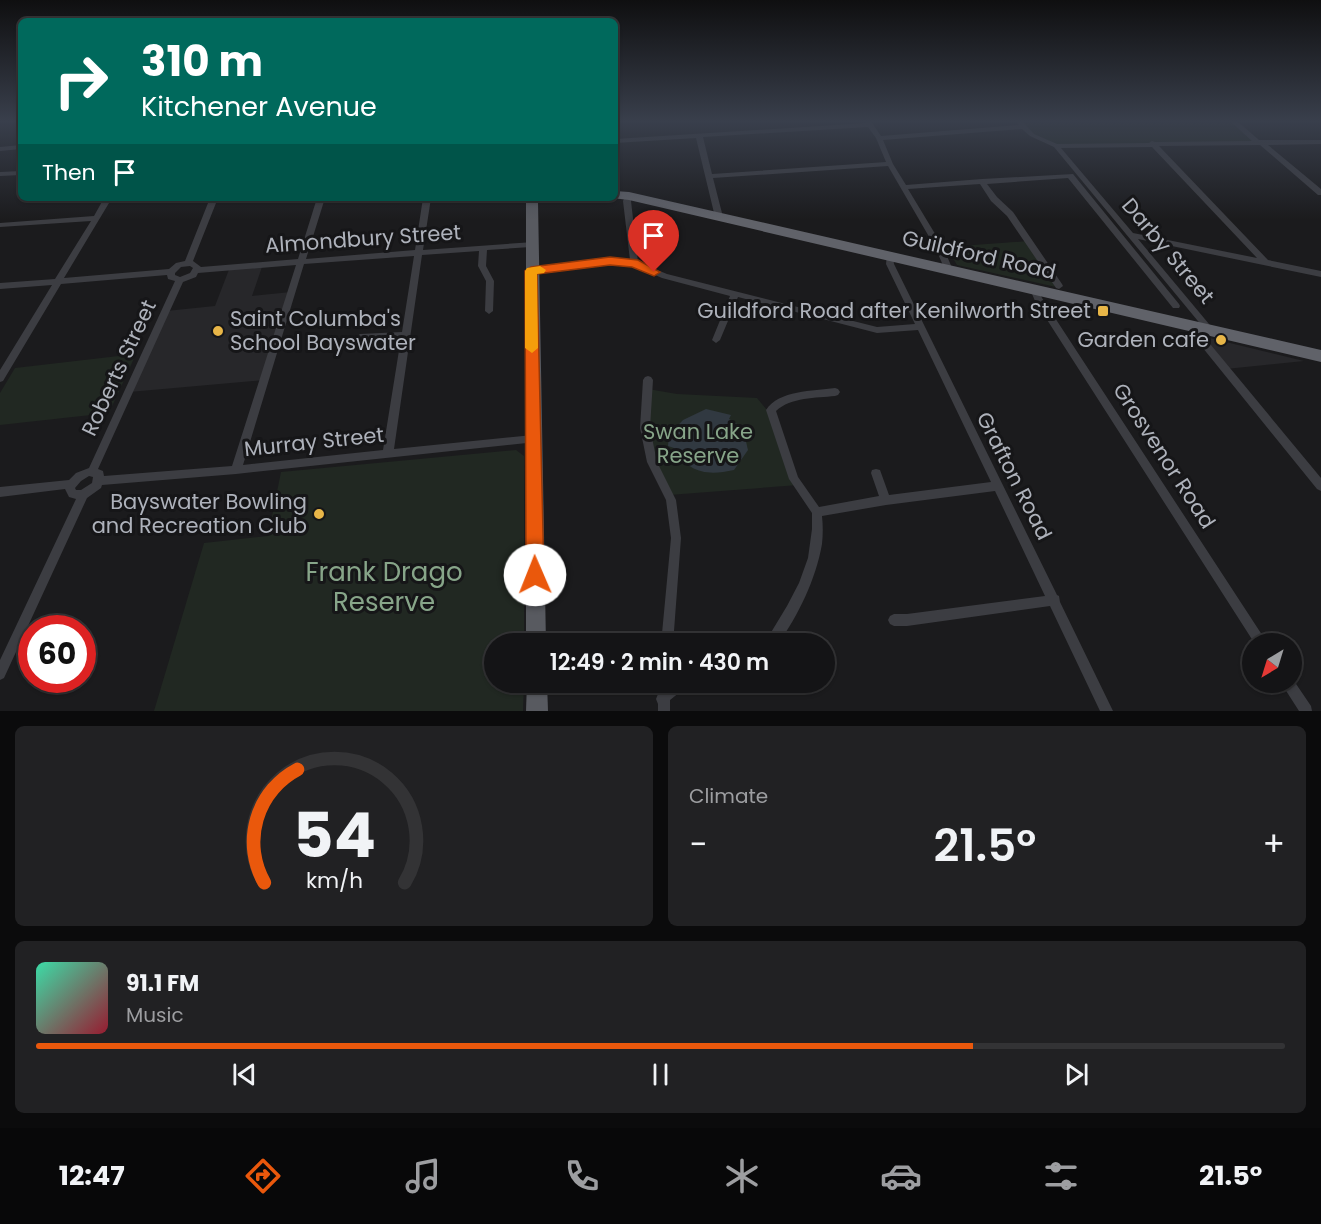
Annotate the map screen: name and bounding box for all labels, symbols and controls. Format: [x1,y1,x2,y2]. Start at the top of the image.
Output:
text: 310 m [141,32,263,91]
icon: right [42,42,120,120]
text: Kitchener Avenue [141,88,377,125]
icon: arrive [108,156,141,189]
text: Then [42,157,96,188]
street label: Darby Street [1115,192,1221,310]
pin [628,210,679,272]
street label: Almondbury Street [264,217,462,260]
icon: arrive [637,219,670,252]
street label: Guildford Road [899,223,1059,286]
street label: Roberts Street [74,295,163,441]
place label: Guildford Road after Kenilworth Street [697,296,1091,325]
place label: Saint Columba's School Bayswater [230,304,416,357]
marker: Guildford Road after Kenilworth Street [1096,304,1110,318]
marker: Saint Columba's School Bayswater [211,324,225,338]
place label: Garden cafe [1077,325,1209,354]
marker: Garden cafe [1214,333,1228,347]
street label: Grosvenor Road [1106,377,1222,534]
street label: Grafton Road [970,407,1059,545]
park label: Swan Lake Reserve [643,417,753,470]
street label: Murray Street [243,420,385,463]
place label: Bayswater Bowling and Recreation Club [92,487,307,540]
marker: Bayswater Bowling and Recreation Club [312,507,326,521]
position arrow [503,543,567,607]
park label: Frank Drago Reserve [305,554,463,620]
speed limit sign: 60 [18,615,96,693]
north arrow [1242,633,1302,693]
map controls [1242,633,1302,693]
text: 12:49 · 2 min · 430 m [550,647,769,678]
text: Climate [689,782,768,810]
text: 54 [293,791,375,879]
text: 21.5° [933,814,1036,877]
text: − [689,821,707,868]
text: + [1262,821,1285,868]
text: km/h [305,865,363,896]
text: 91.1 FM [126,968,199,999]
text: Music [126,1001,184,1029]
icon: previous [228,1058,261,1091]
icon: pause [644,1058,677,1091]
icon: next [1060,1058,1093,1091]
icon: directions [242,1155,284,1197]
icon: music [402,1155,444,1197]
icon: phone [561,1155,603,1197]
icon: climate [721,1155,763,1197]
icon: car [880,1155,922,1197]
icon: filters [1040,1155,1082,1197]
text: 12:47 [59,1157,125,1194]
text: 21.5° [1199,1157,1262,1194]

